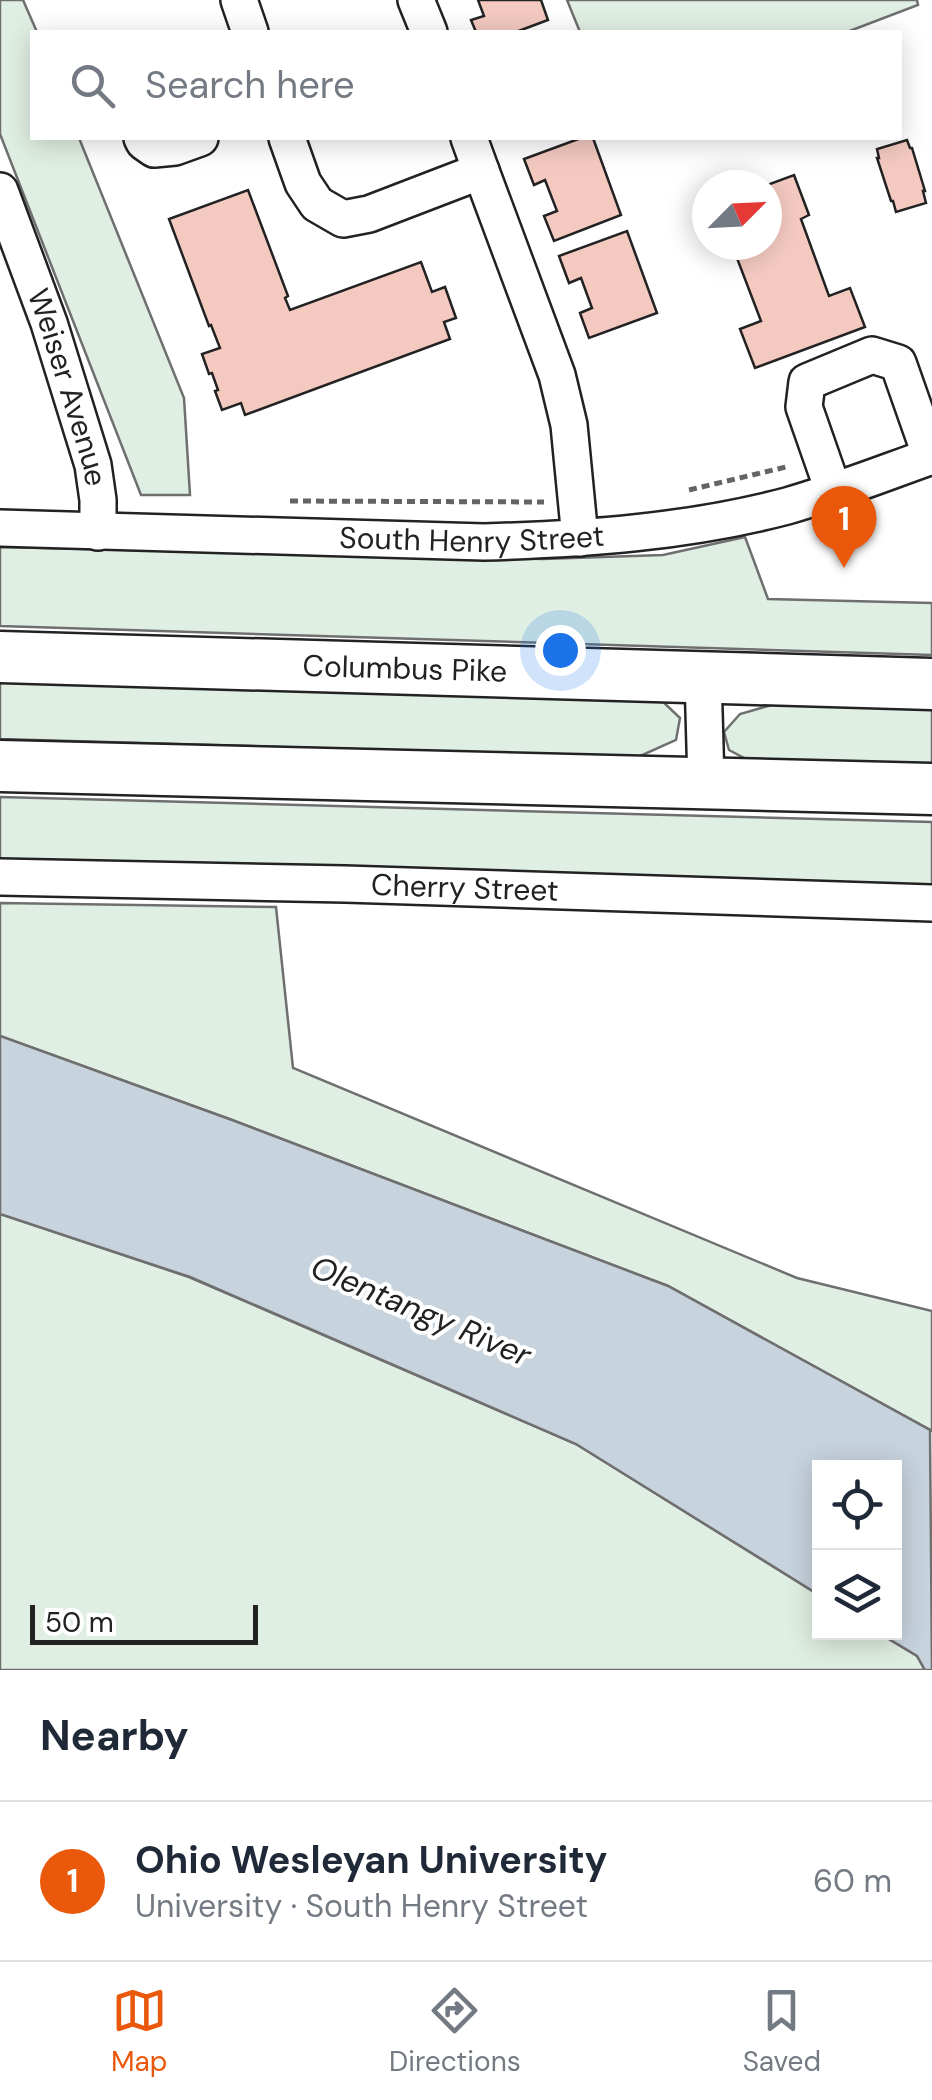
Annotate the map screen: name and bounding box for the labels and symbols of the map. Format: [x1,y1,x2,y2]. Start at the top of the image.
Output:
north arrow [692,170,782,260]
street label: Weiser Avenue [19,283,116,488]
pin: 1 [812,486,876,568]
street label: South Henry Street [339,516,606,561]
your location [535,625,586,676]
street label: Columbus Pike [302,646,508,691]
street label: Cherry Street [370,865,559,910]
water label: Olentangy River [304,1246,539,1377]
scale bar [30,1600,258,1644]

